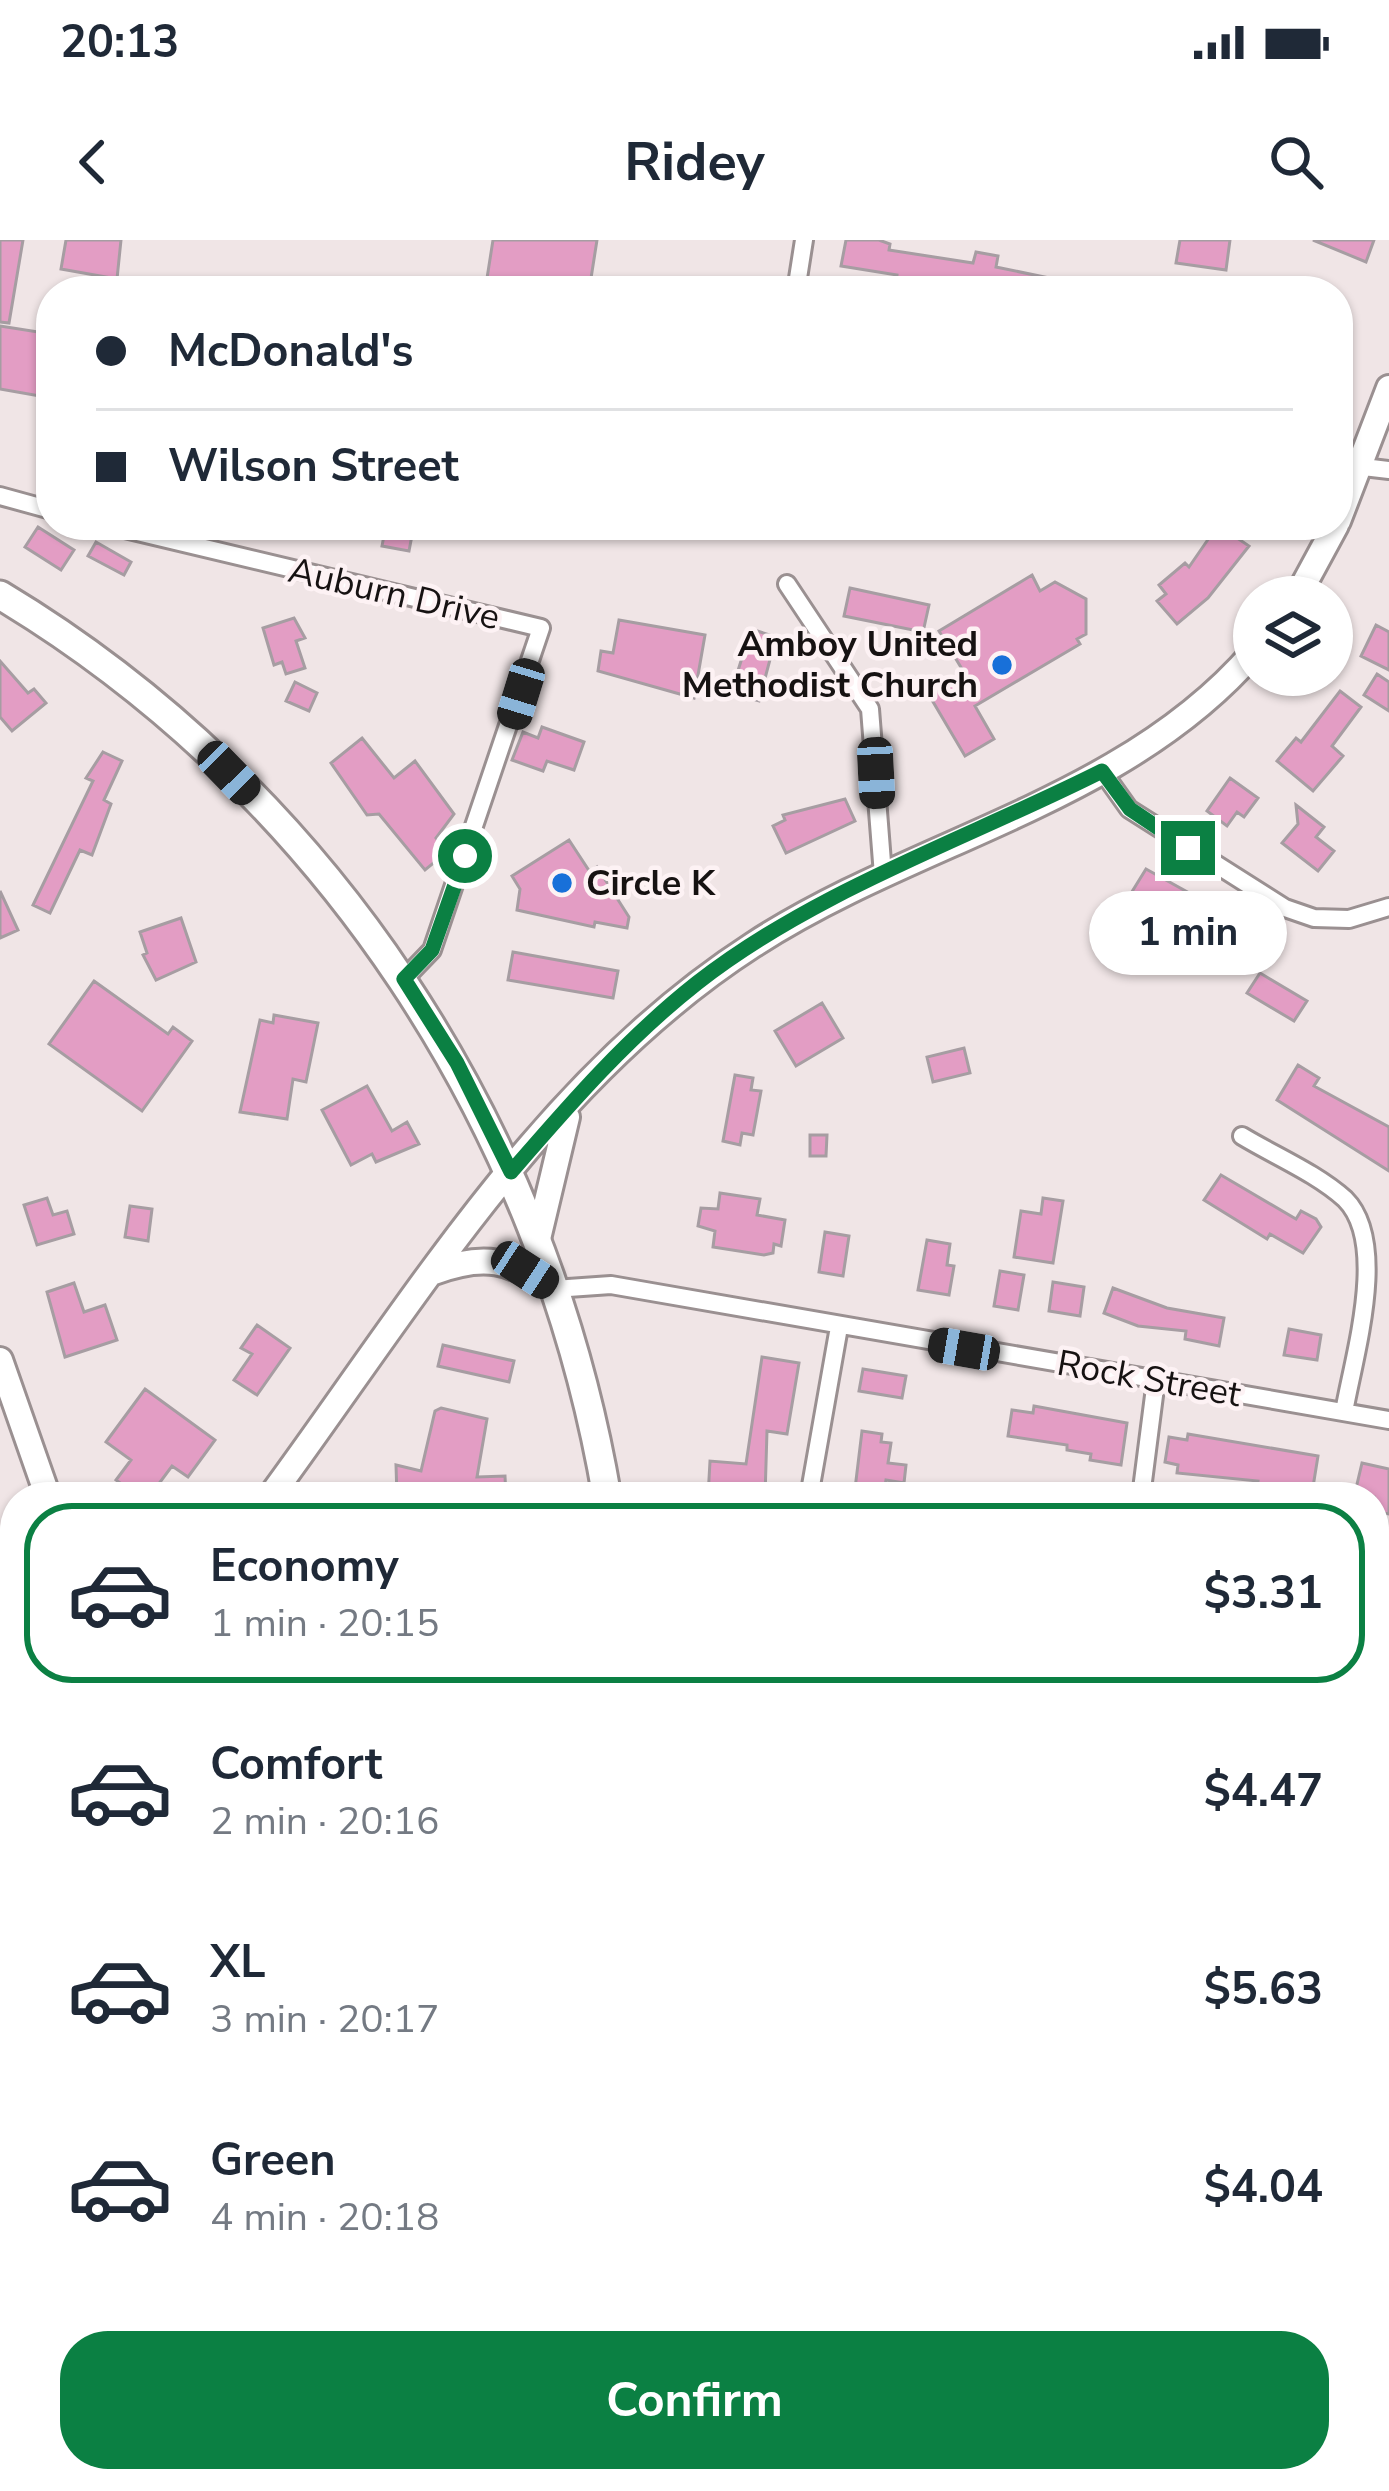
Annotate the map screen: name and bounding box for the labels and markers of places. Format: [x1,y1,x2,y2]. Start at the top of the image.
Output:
place label: Amboy United Methodist Church [682,620,978,710]
marker: Amboy United Methodist Church [989,652,1015,678]
place label: Circle K [586,859,716,908]
marker: Circle K [549,870,575,896]

